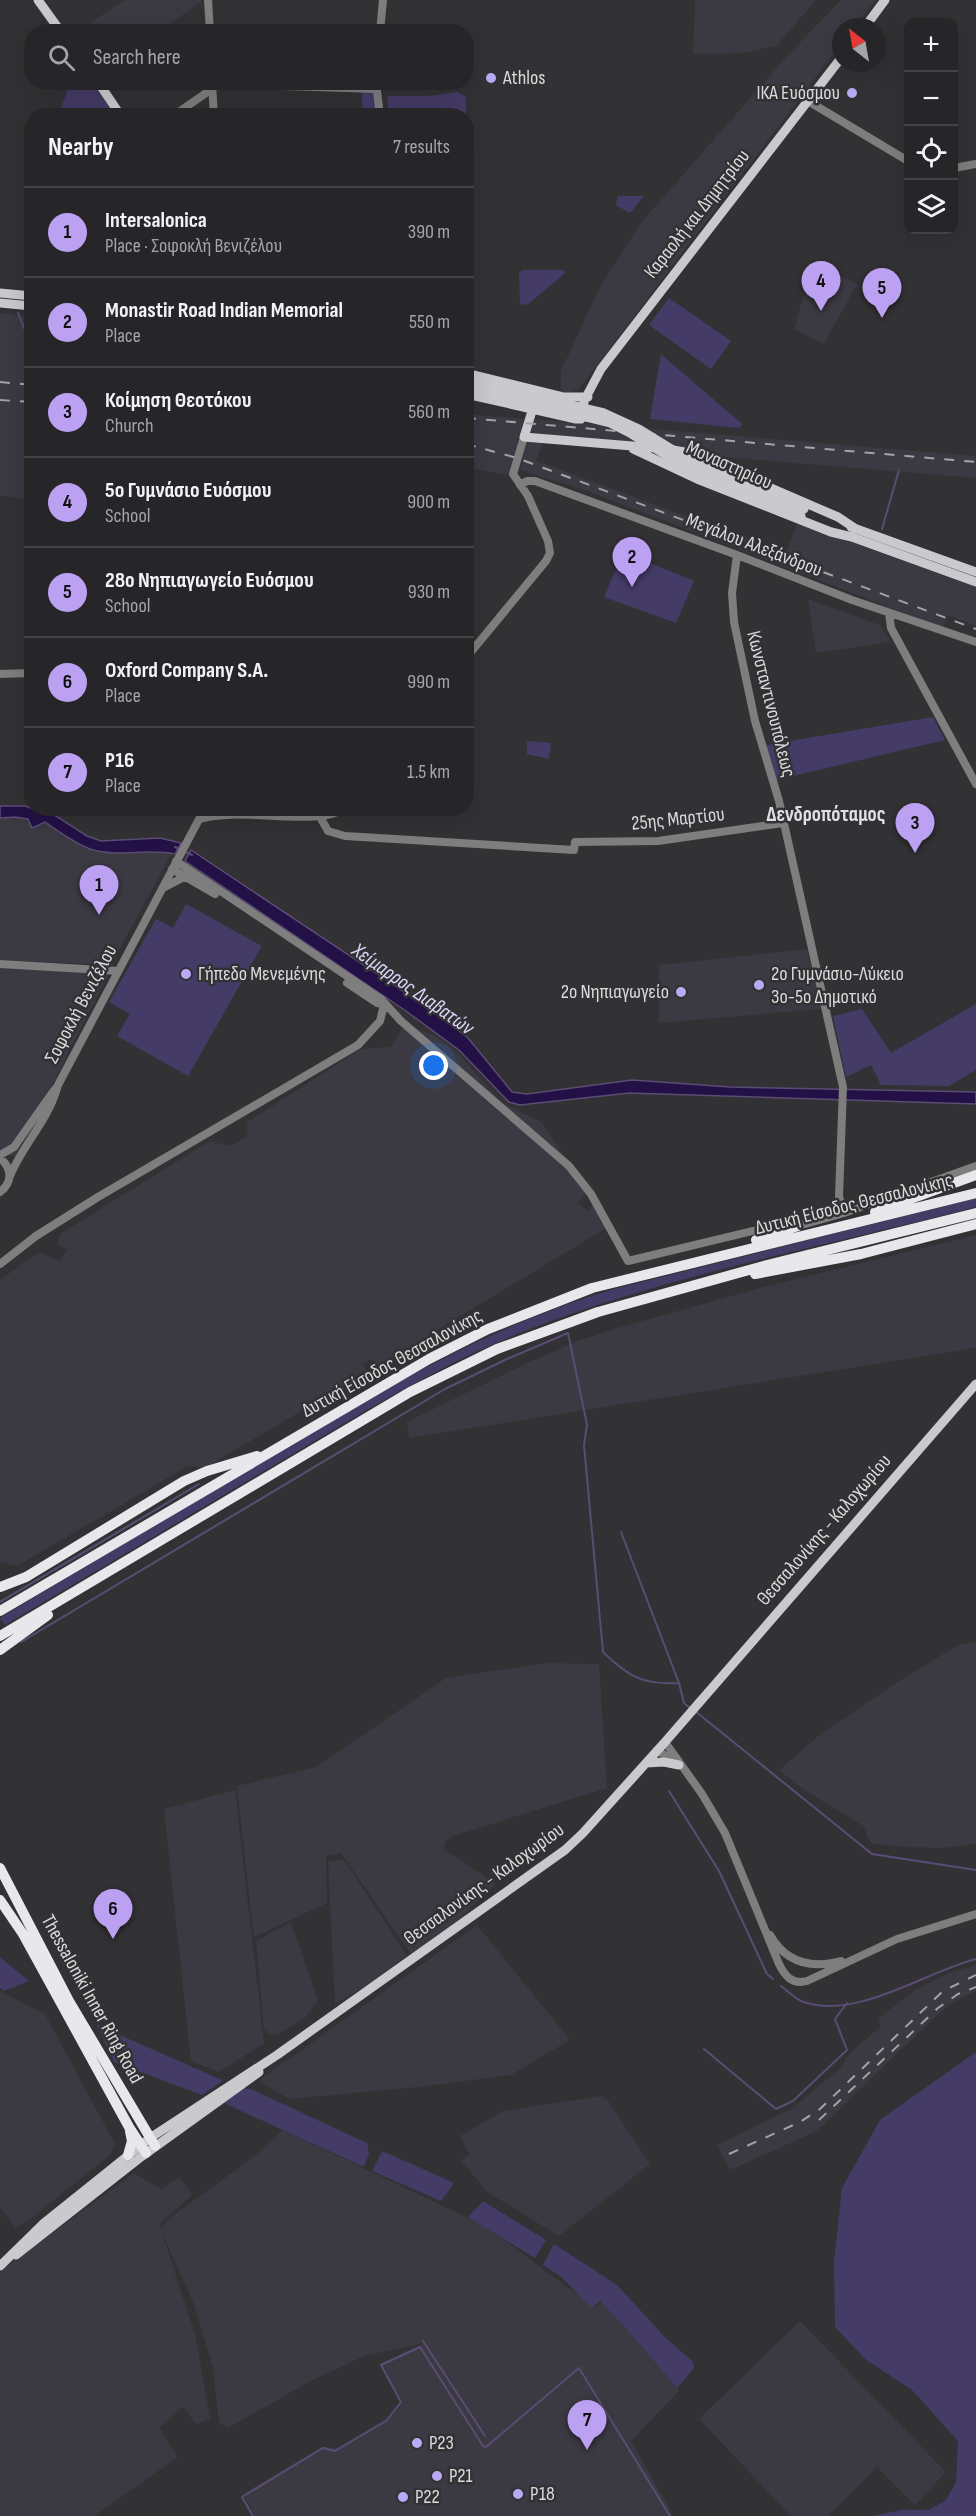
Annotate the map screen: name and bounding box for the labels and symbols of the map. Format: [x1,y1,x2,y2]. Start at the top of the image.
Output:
north arrow [832,18,886,72]
place label: Athlos [502,66,545,90]
marker: Athlos [484,71,498,85]
place label: ΙΚΑ Ευόσμου [756,81,840,105]
marker: ΙΚΑ Ευόσμου [845,86,859,100]
street label: Καραολή και Δημητρίου [639,145,755,283]
pin: 4 [802,262,840,311]
pin: 5 [862,268,902,318]
street label: Μοναστηρίου [682,435,776,495]
street label: Μεγάλου Αλεξάνδρου [682,508,826,582]
pin: 2 [612,538,652,587]
street label: Κωνσταντινουπόλεως [741,628,801,780]
street label: 25ης Μαρτίου [630,802,726,836]
district label: Δενδροπόταμος [767,802,886,827]
pin: 3 [896,804,934,853]
pin: 1 [80,866,118,915]
water label: Χείμαρρος Διαβατών [346,937,480,1041]
street label: Σοφοκλή Βενιζέλου [40,941,122,1067]
place label: Γήπεδο Μενεμένης [198,962,326,986]
place label: 2ο Γυμνάσιο-Λύκειο 3ο-5ο Δημοτικό [771,962,904,1009]
marker: Γήπεδο Μενεμένης [179,967,193,981]
marker: 2ο Γυμνάσιο-Λύκειο 3ο-5ο Δημοτικό [752,978,766,992]
place label: 2ο Νηπιαγωγείο [561,980,669,1004]
marker: 2ο Νηπιαγωγείο [674,985,688,999]
your location [419,1051,448,1080]
street label: Δυτική Είσοδος Θεσσαλονίκης [753,1168,955,1240]
street label: Δυτική Είσοδος Θεσσαλονίκης [298,1303,487,1423]
street label: Θεσσαλονίκης - Καλοχωρίου [752,1449,896,1611]
street label: Θεσσαλονίκης - Καλοχωρίου [399,1818,569,1950]
pin: 6 [94,1890,132,1939]
street label: Thessaloniki Inner Ring Road [36,1910,148,2088]
pin: 7 [568,2400,606,2450]
place label: P23 [429,2431,454,2455]
marker: P23 [410,2436,424,2450]
place label: P21 [449,2464,473,2488]
marker: P21 [430,2469,444,2483]
place label: P18 [530,2482,555,2506]
place label: P22 [415,2485,440,2509]
marker: P18 [511,2487,525,2501]
marker: P22 [396,2490,410,2504]

